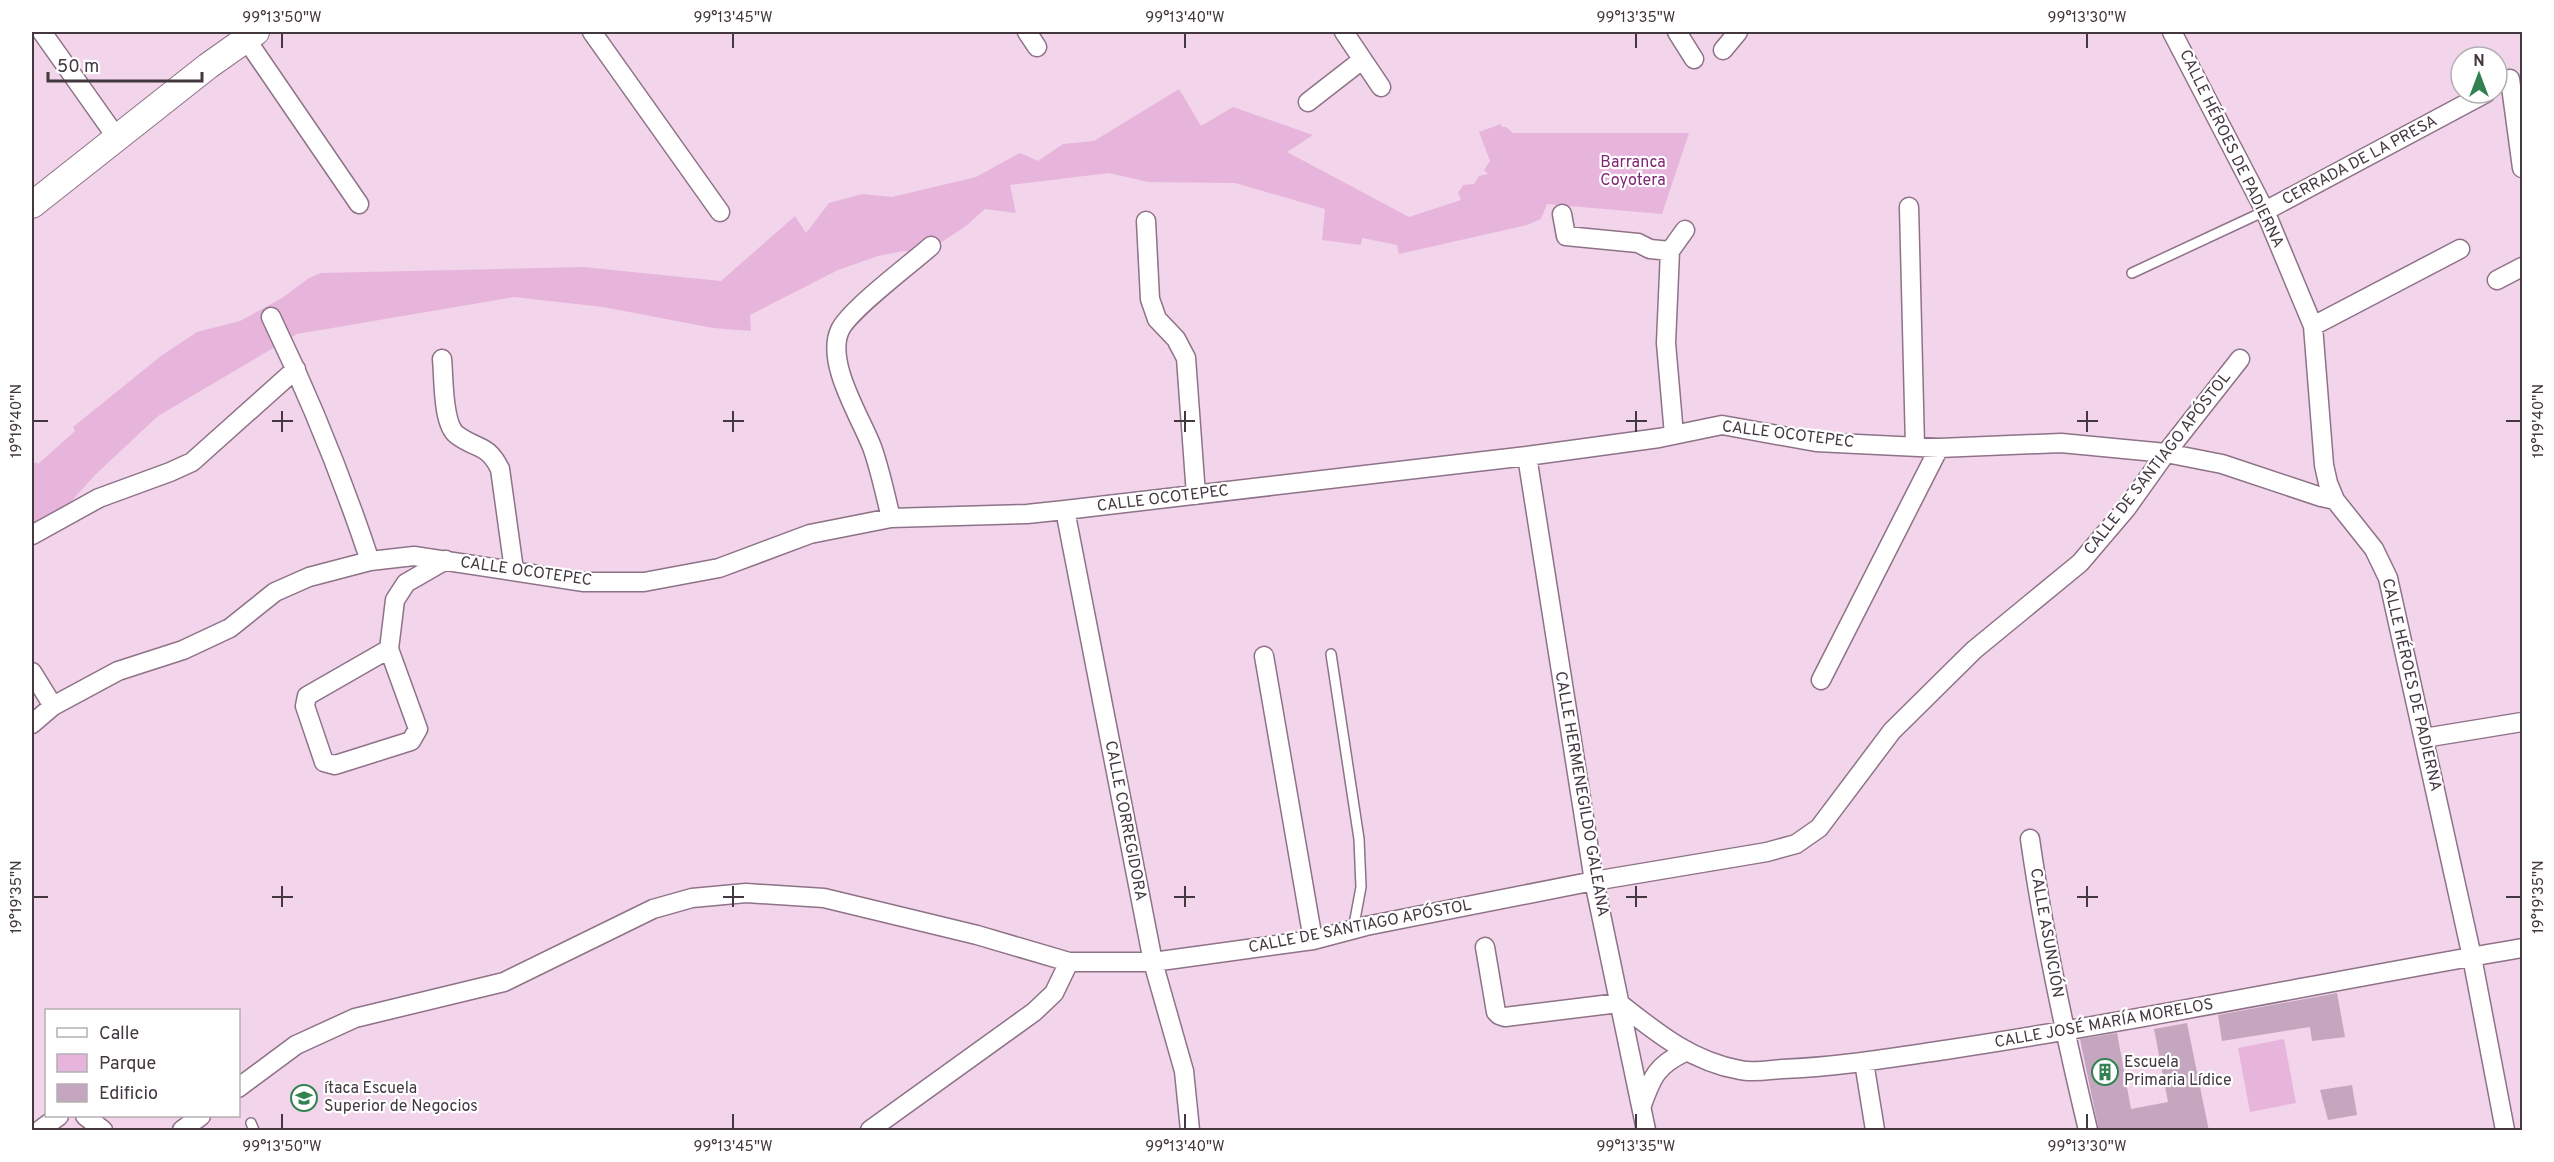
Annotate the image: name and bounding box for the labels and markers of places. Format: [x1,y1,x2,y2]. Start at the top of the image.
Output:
place label: Escuela Primaria Lídice [2124,1053,2232,1091]
building icon: Escuela Primaria Lídice [2090,1057,2120,1087]
place label: ítaca Escuela Superior de Negocios [324,1079,478,1117]
school or university icon: ítaca Escuela Superior de Negocios [289,1083,319,1113]

